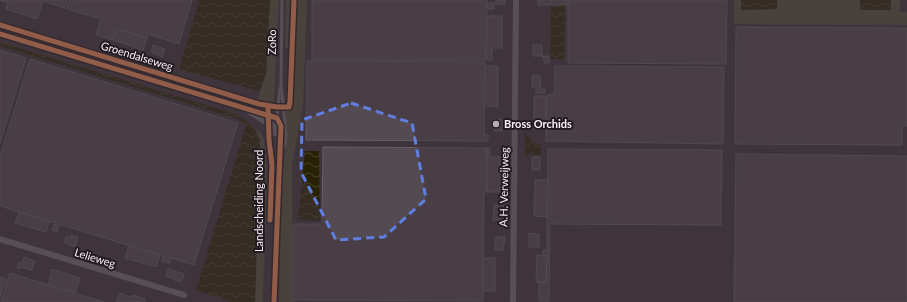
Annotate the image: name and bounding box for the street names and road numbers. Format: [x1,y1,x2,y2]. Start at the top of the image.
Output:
street label: ZoRo [265,29,278,55]
street label: Groendalseweg [100,38,175,73]
street label: A.H. Verweijweg [496,147,511,227]
street label: Landscheiding Noord [252,150,265,252]
street label: Lelieweg [73,245,117,270]

